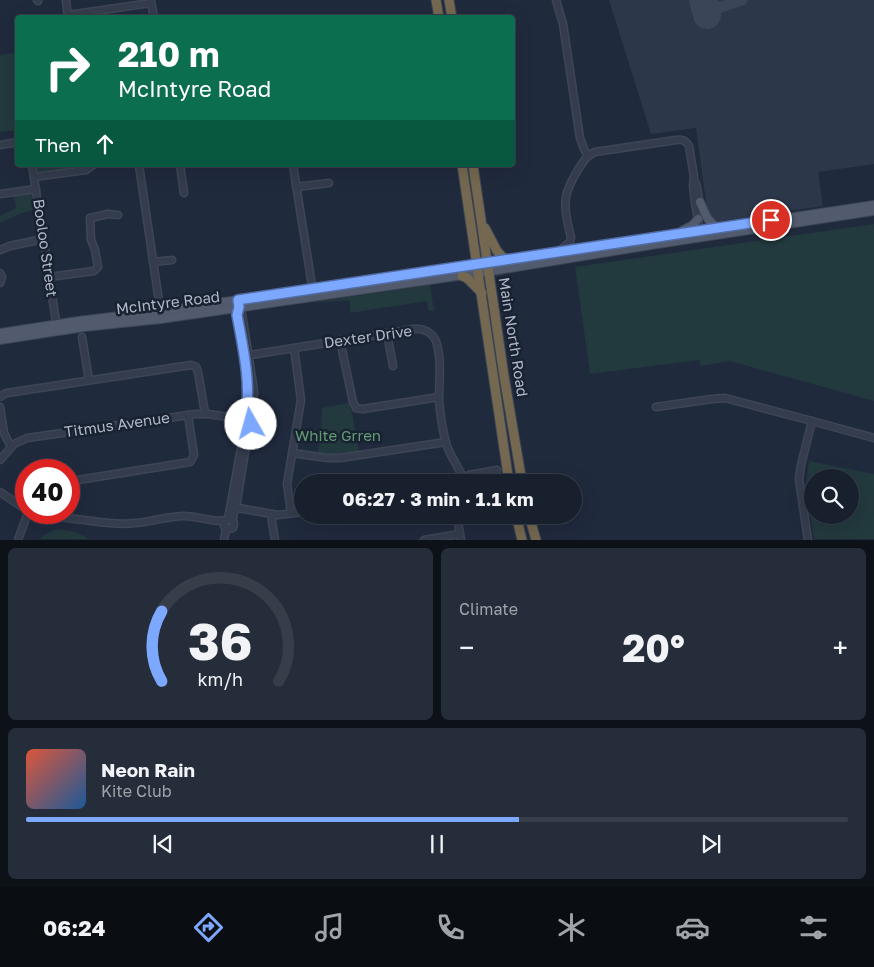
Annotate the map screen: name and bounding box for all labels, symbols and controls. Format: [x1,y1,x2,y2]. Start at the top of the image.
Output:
text: 210 m [118,33,220,75]
icon: right [35,35,100,100]
text: McIntyre Road [118,75,271,102]
icon: ahead [91,130,119,158]
text: Then [35,133,81,156]
street label: Booloo Street [30,198,62,298]
pin [750,199,792,241]
icon: arrive [757,206,785,234]
street label: Main North Road [496,276,532,398]
street label: McIntyre Road [115,287,221,317]
street label: Dexter Drive [323,321,413,351]
position arrow [224,397,276,449]
street label: Titmus Avenue [63,408,171,440]
park label: White Grren [295,426,381,444]
speed limit sign: 40 [15,459,80,524]
map controls [804,469,859,524]
button: search [804,469,859,524]
text: 06:27 · 3 min · 1.1 km [342,487,534,510]
text: Climate [459,599,518,619]
text: 36 [188,609,253,671]
text: 20° [622,625,685,670]
text: − [459,631,474,664]
text: + [833,631,848,664]
text: km/h [198,668,243,690]
text: Neon Rain [101,758,195,781]
text: Kite Club [101,781,172,801]
icon: previous [149,830,177,858]
icon: pause [423,830,451,858]
icon: next [697,830,725,858]
icon: directions [191,910,226,945]
icon: music [312,910,347,945]
icon: phone [433,910,468,945]
icon: climate [554,910,589,945]
icon: car [675,910,710,945]
icon: filters [796,910,831,945]
text: 06:24 [43,914,105,941]

